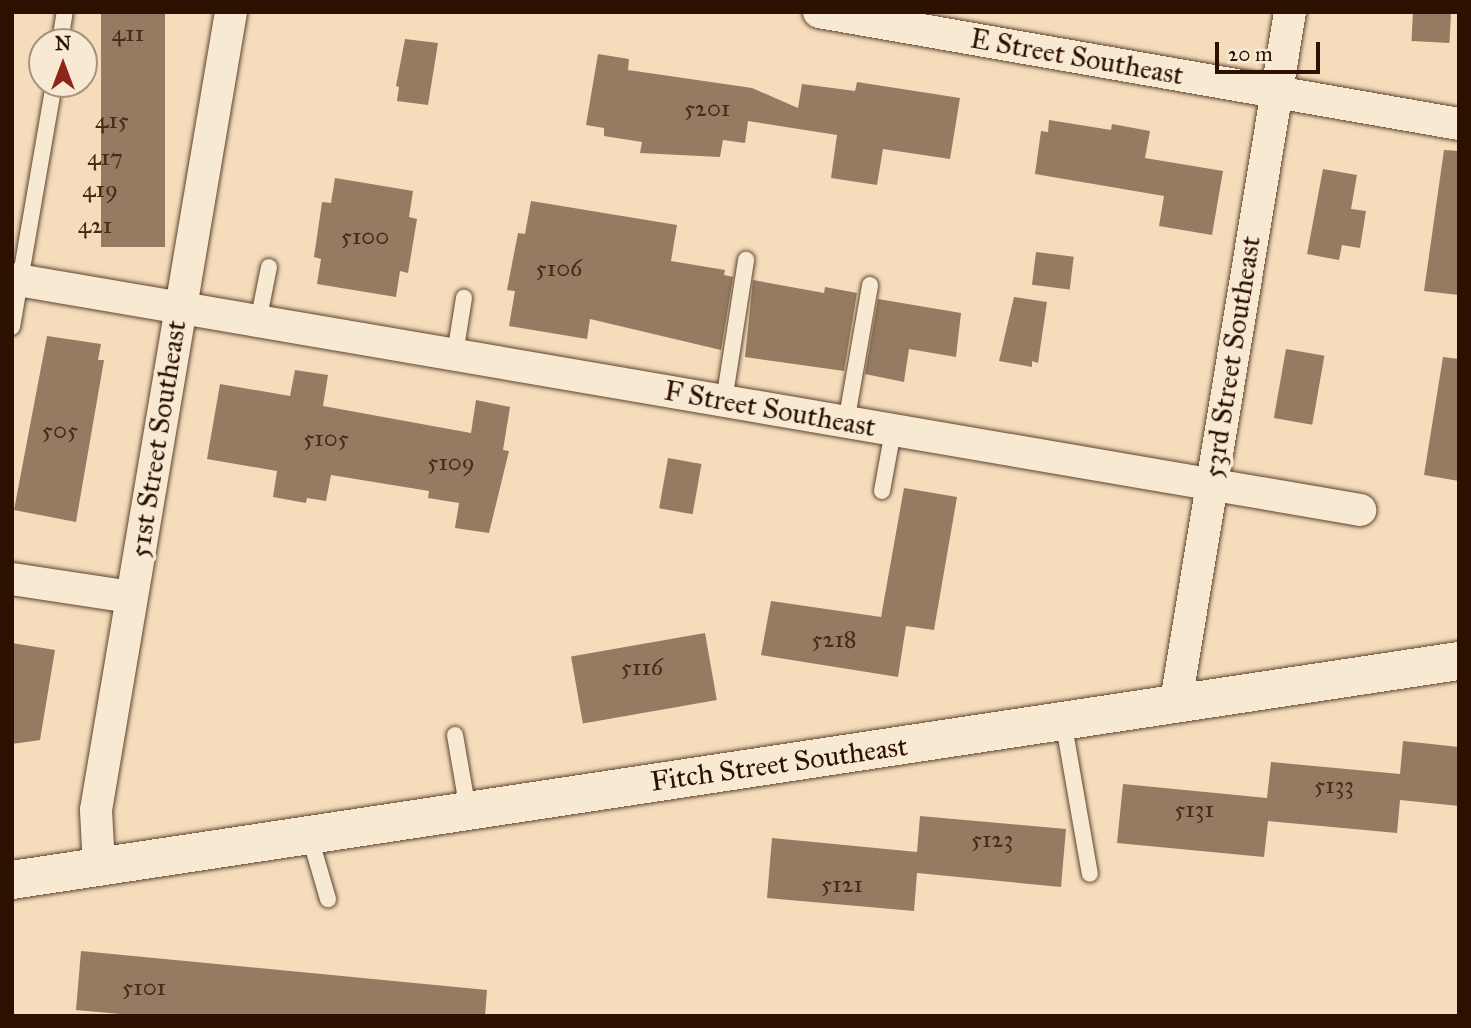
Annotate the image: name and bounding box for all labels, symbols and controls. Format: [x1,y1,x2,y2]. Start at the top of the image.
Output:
house number: 411 [112,20,144,48]
street label: E Street Southeast [968,22,1186,92]
north arrow [28,28,98,98]
scale bar [1219,28,1324,72]
text: N [55,32,71,55]
text: 20 m [1228,41,1273,67]
house number: 5201 [684,95,730,123]
house number: 415 [95,107,129,135]
house number: 417 [87,144,123,172]
house number: 419 [82,176,118,204]
house number: 421 [78,212,112,240]
house number: 5100 [341,223,389,251]
street label: 53rd Street Southeast [1196,234,1268,480]
house number: 5106 [536,255,582,283]
street label: 51st Street Southeast [123,318,193,560]
street label: F Street Southeast [662,374,878,444]
house number: 505 [42,417,78,445]
house number: 5105 [303,425,349,453]
house number: 5109 [427,449,475,477]
house number: 5218 [811,626,857,654]
house number: 5116 [621,654,663,682]
street label: Fitch Street Southeast [648,729,910,799]
house number: 5133 [1314,772,1354,800]
house number: 5131 [1174,796,1214,824]
house number: 5123 [971,826,1013,854]
house number: 5121 [821,871,863,899]
house number: 5101 [122,974,166,1002]

